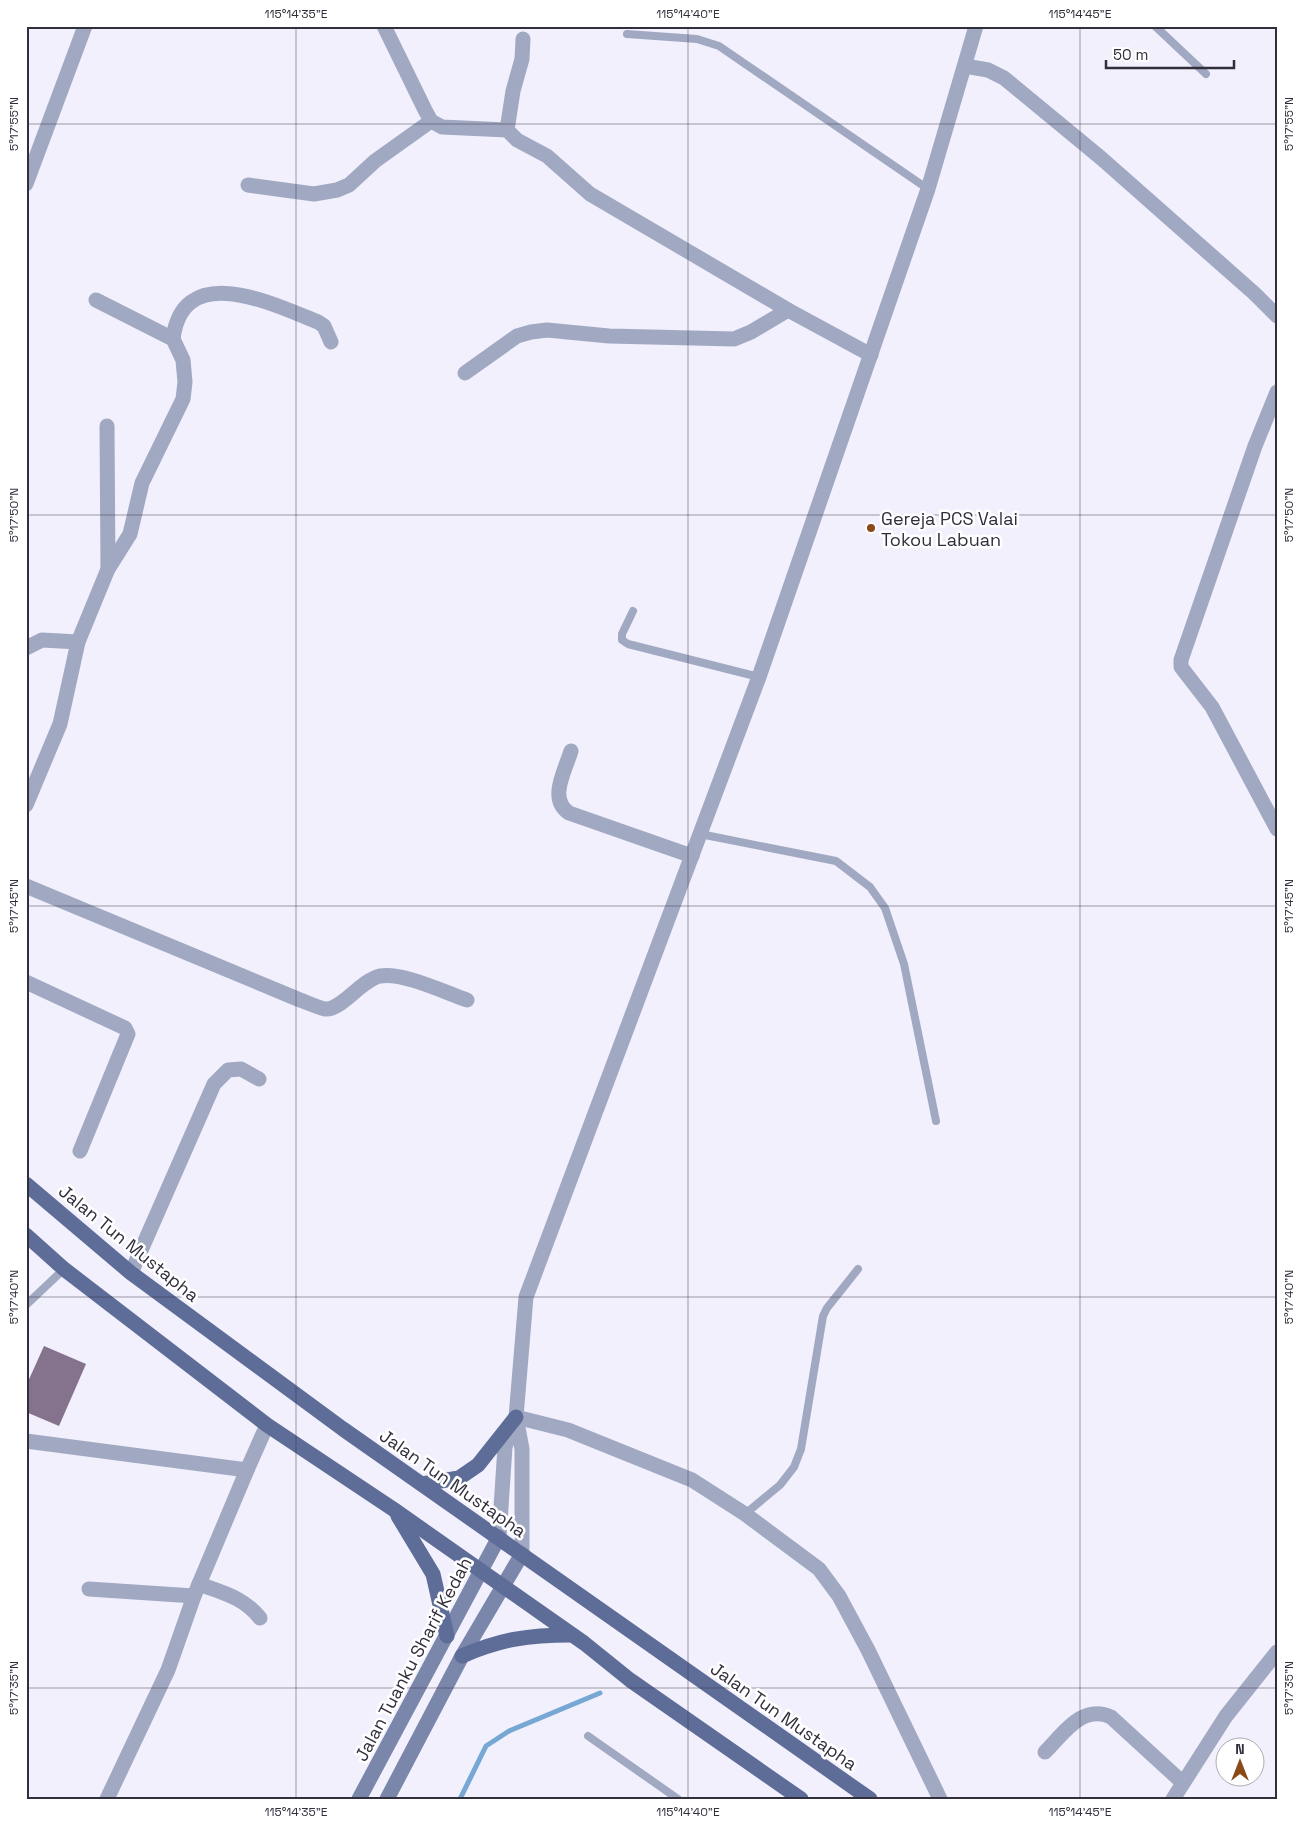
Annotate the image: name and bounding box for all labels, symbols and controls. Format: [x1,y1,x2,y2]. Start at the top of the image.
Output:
text: 115°14'35"E [264,6,328,22]
text: 115°14'40"E [656,6,720,22]
text: 115°14'45"E [1049,6,1112,22]
scale bar [1106,38,1233,70]
text: 50 m [1113,45,1148,64]
text: 5°17'55"N [6,97,22,151]
text: 5°17'55"N [1281,97,1297,151]
text: 5°17'50"N [6,488,22,542]
text: 5°17'50"N [1281,488,1297,542]
place label: Gereja PCS Valai Tokou Labuan [881,507,1018,551]
marker: Gereja PCS Valai Tokou Labuan [865,522,877,534]
text: 5°17'45"N [6,879,22,933]
text: 5°17'45"N [1281,879,1297,933]
street label: Jalan Tun Mustapha [54,1179,204,1307]
text: 5°17'40"N [6,1270,22,1324]
text: 5°17'40"N [1281,1270,1297,1324]
street label: Jalan Tun Mustapha [375,1424,531,1542]
street label: Jalan Tuanku Sharif Kedah [349,1553,477,1765]
street label: Jalan Tun Mustapha [706,1657,862,1775]
text: 5°17'35"N [6,1661,22,1715]
text: 5°17'35"N [1281,1661,1297,1715]
north arrow [1216,1738,1266,1788]
text: N [1235,1740,1245,1758]
text: 115°14'35"E [264,1804,328,1820]
text: 115°14'40"E [656,1804,720,1820]
text: 115°14'45"E [1049,1804,1112,1820]

